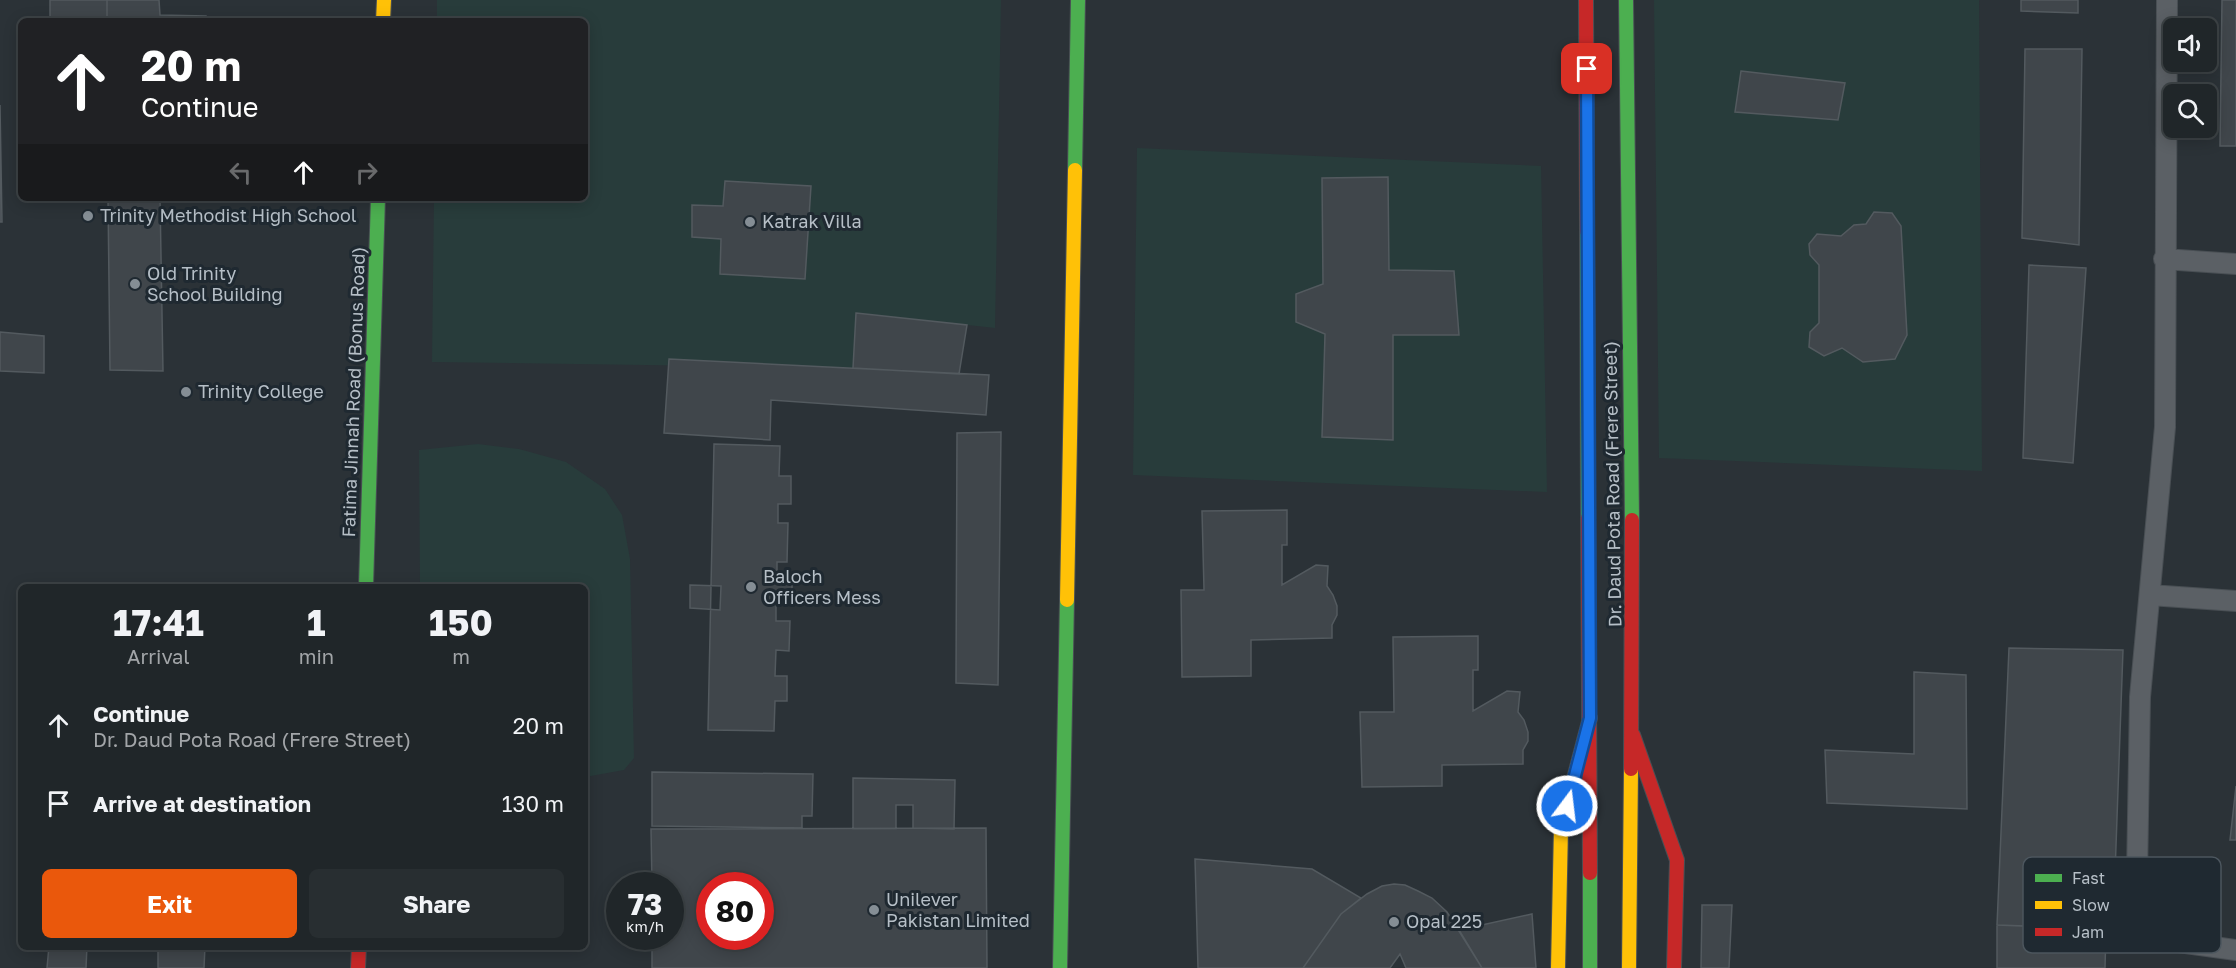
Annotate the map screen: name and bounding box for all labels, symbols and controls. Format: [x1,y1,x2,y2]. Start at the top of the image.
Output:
map controls [2163,18,2217,138]
button: sound [2163,18,2217,72]
text: 20 m [141,40,241,90]
icon: ahead [42,42,120,120]
pin [1561,43,1612,94]
icon: arrive [1570,52,1603,85]
button: search [2163,84,2217,138]
text: Continue [141,91,259,123]
icon: left [224,156,257,189]
icon: ahead [287,156,320,189]
icon: right [350,156,383,189]
place label: Trinity Methodist High School [100,204,357,226]
marker: Trinity Methodist High School [81,209,95,223]
place label: Katrak Villa [762,210,862,232]
marker: Katrak Villa [743,215,757,229]
street label: Fatima Jinnah Road (Bonus Road) [337,246,369,538]
place label: Old Trinity School Building [147,262,283,305]
marker: Old Trinity School Building [128,277,142,291]
street label: Dr. Daud Pota Road (Frere Street) [1599,341,1625,627]
place label: Trinity College [198,380,324,402]
marker: Trinity College [179,385,193,399]
place label: Baloch Officers Mess [763,565,881,608]
marker: Baloch Officers Mess [744,580,758,594]
text: 17:41 [113,601,204,644]
text: 1 [307,601,326,644]
text: 150 [429,601,493,644]
text: Arrival [127,644,190,668]
text: min [299,644,334,668]
text: m [452,644,470,668]
text: Continue [93,700,189,727]
icon: ahead [42,709,75,742]
text: 20 m [513,712,564,739]
text: Dr. Daud Pota Road (Frere Street) [93,727,411,751]
position arrow [1535,774,1599,838]
icon: arrive [42,787,75,820]
text: Arrive at destination [93,790,311,817]
text: 130 m [502,790,564,817]
legend [2023,857,2221,953]
text: Fast [2072,868,2105,888]
button: Exit [42,869,297,938]
button: Share [309,869,564,938]
speed limit sign: 80 [696,872,774,950]
text: 73 [628,886,662,922]
place label: Unilever Pakistan Limited [886,888,1030,931]
text: Slow [2072,895,2110,915]
marker: Unilever Pakistan Limited [867,903,881,917]
place label: Opal 225 [1406,910,1482,932]
marker: Opal 225 [1387,915,1401,929]
text: km/h [626,917,664,935]
text: Jam [2072,922,2104,942]

